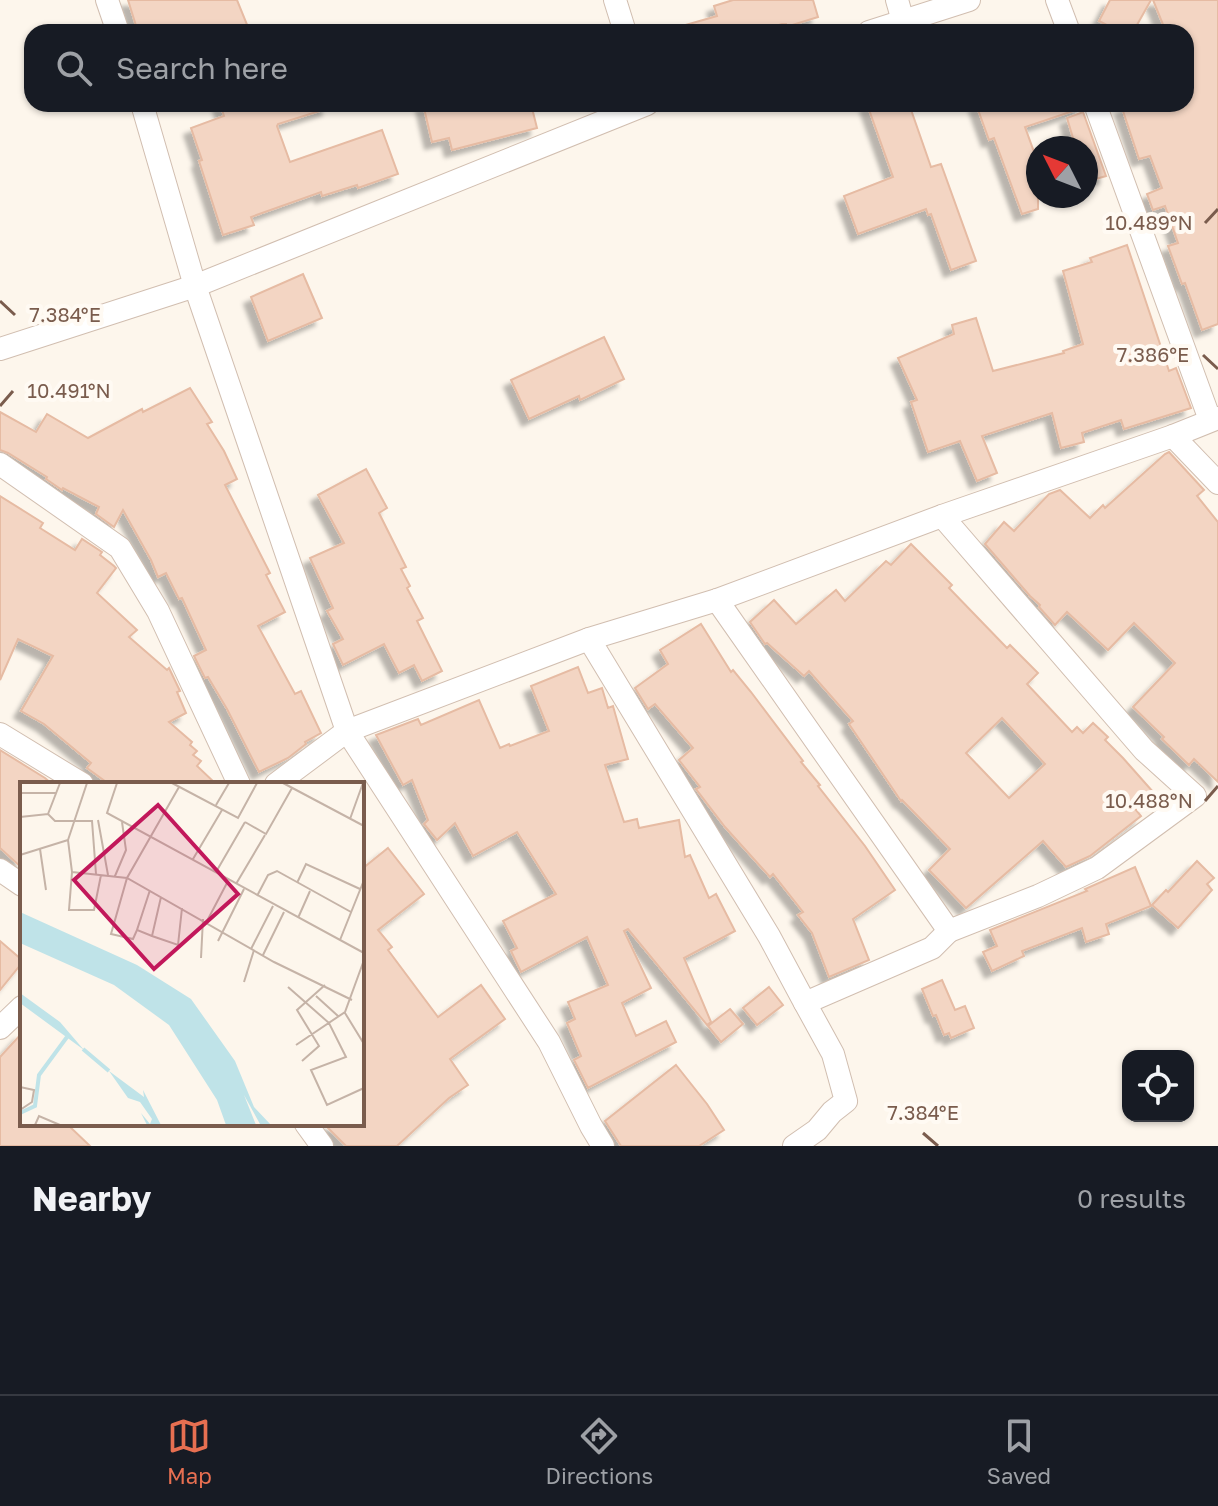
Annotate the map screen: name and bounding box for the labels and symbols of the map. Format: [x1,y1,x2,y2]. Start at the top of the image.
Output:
north arrow [1026,136,1098,208]
text: 10.489°N [1105,210,1193,234]
text: 7.384°E [29,302,101,326]
text: 7.386°E [1117,342,1189,366]
text: 10.491°N [27,378,111,402]
inset map [20,782,364,1126]
text: 10.488°N [1105,788,1193,812]
text: 7.384°E [887,1100,959,1124]

